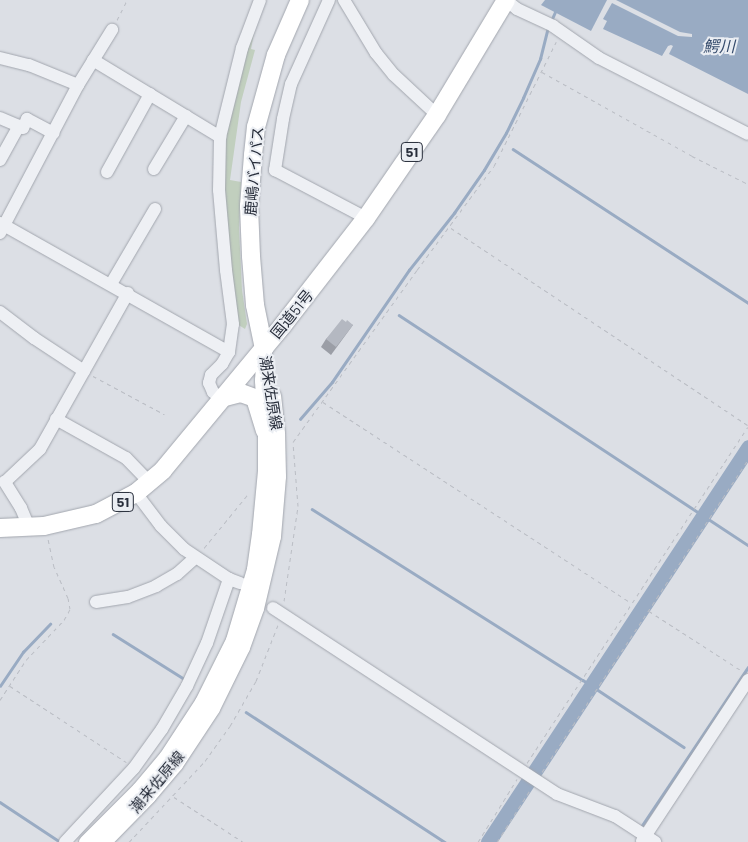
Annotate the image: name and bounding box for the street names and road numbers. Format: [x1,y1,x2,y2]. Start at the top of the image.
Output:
street label: 鹿嶋バイパス [241,125,267,217]
road number: 51 [401,140,423,163]
street label: 国道51号 [267,286,317,342]
street label: 潮来佐原線 [256,355,286,431]
road number: 51 [112,491,134,514]
street label: 潮来佐原線 [126,747,188,817]

